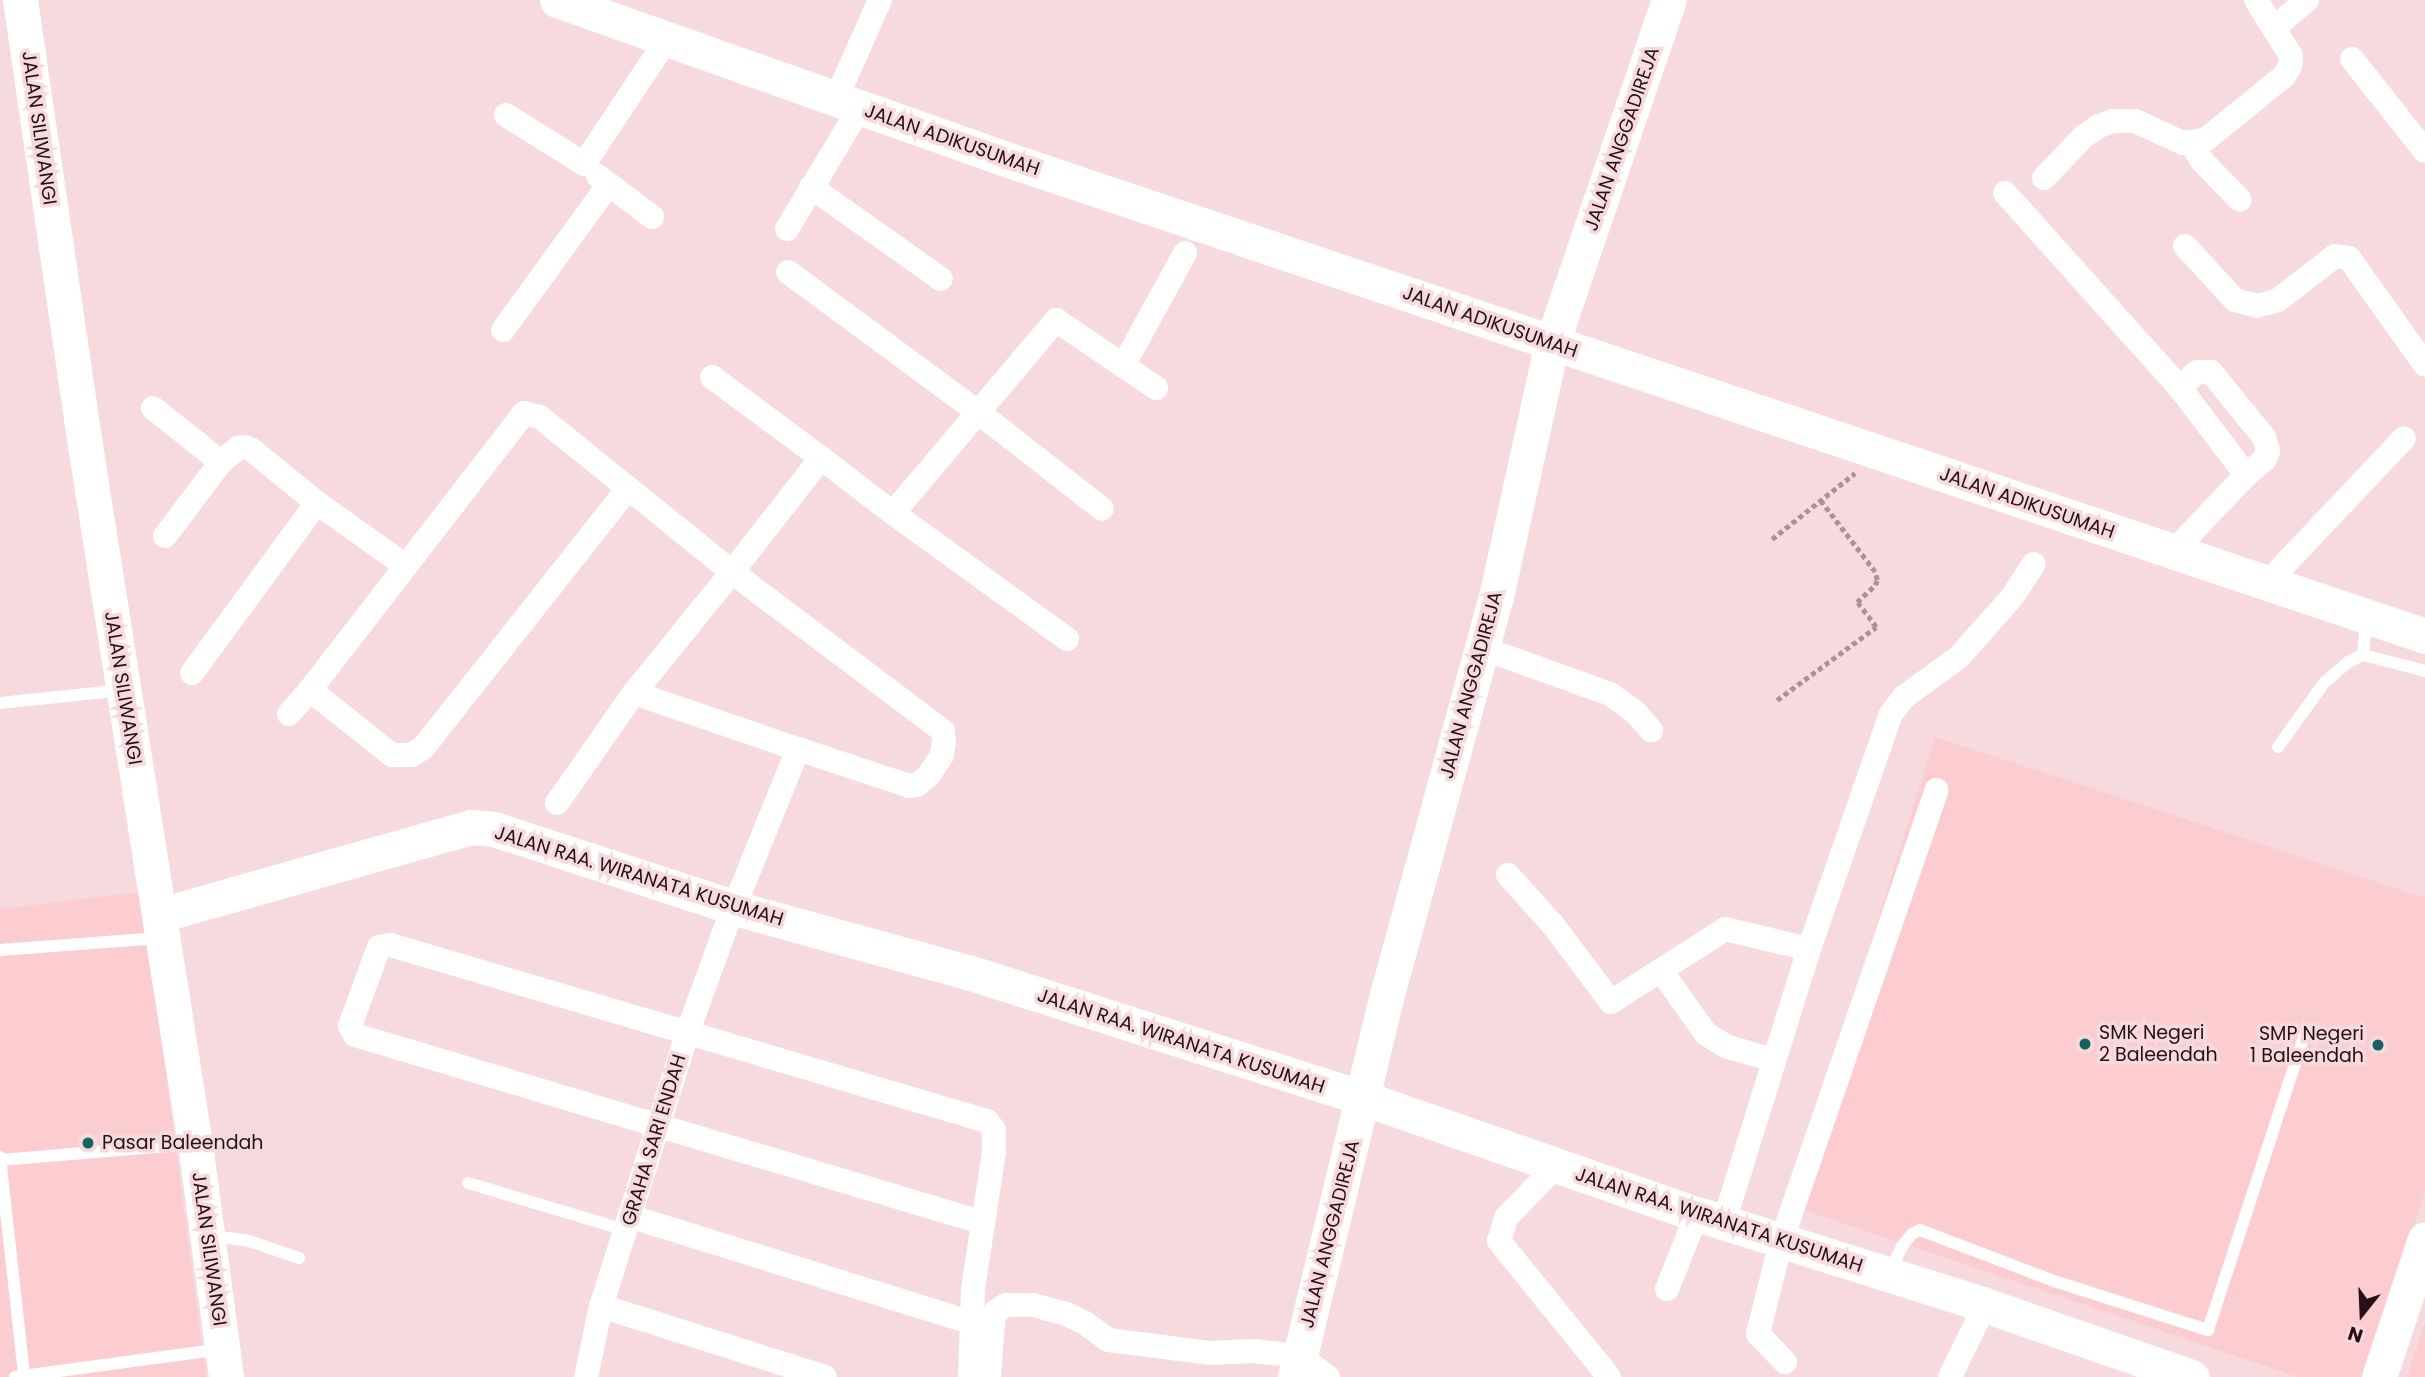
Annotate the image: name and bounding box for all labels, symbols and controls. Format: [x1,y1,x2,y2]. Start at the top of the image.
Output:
street label: JALAN ANGGADIREJA [1580,44,1664,234]
street label: JALAN SILIWANGI [17,50,61,206]
street label: JALAN ADIKUSUMAH [861,99,1043,181]
street label: JALAN ADIKUSUMAH [1399,281,1581,363]
street label: JALAN ADIKUSUMAH [1936,462,2118,544]
street label: JALAN ANGGADIREJA [1435,589,1507,781]
street label: JALAN SILIWANGI [100,610,146,766]
street label: JALAN RAA. WIRANATA KUSUMAH [492,821,786,931]
street label: JALAN RAA. WIRANATA KUSUMAH [1034,984,1328,1098]
place label: SMK Negeri 2 Baleendah [2099,1022,2218,1066]
place label: SMP Negeri 1 Baleendah [2250,1023,2364,1067]
marker: SMK Negeri 2 Baleendah [2077,1036,2093,1052]
marker: SMP Negeri 1 Baleendah [2370,1037,2386,1053]
street label: GRAHA SARI ENDAH [617,1052,691,1228]
place label: Pasar Baleendah [102,1132,263,1154]
marker: Pasar Baleendah [80,1135,96,1151]
street label: JALAN ANGGADIREJA [1296,1138,1364,1330]
street label: JALAN RAA. WIRANATA KUSUMAH [1572,1163,1866,1277]
street label: JALAN SILIWANGI [187,1171,231,1327]
north arrow [2327,1279,2397,1349]
text: N [2344,1319,2366,1349]

